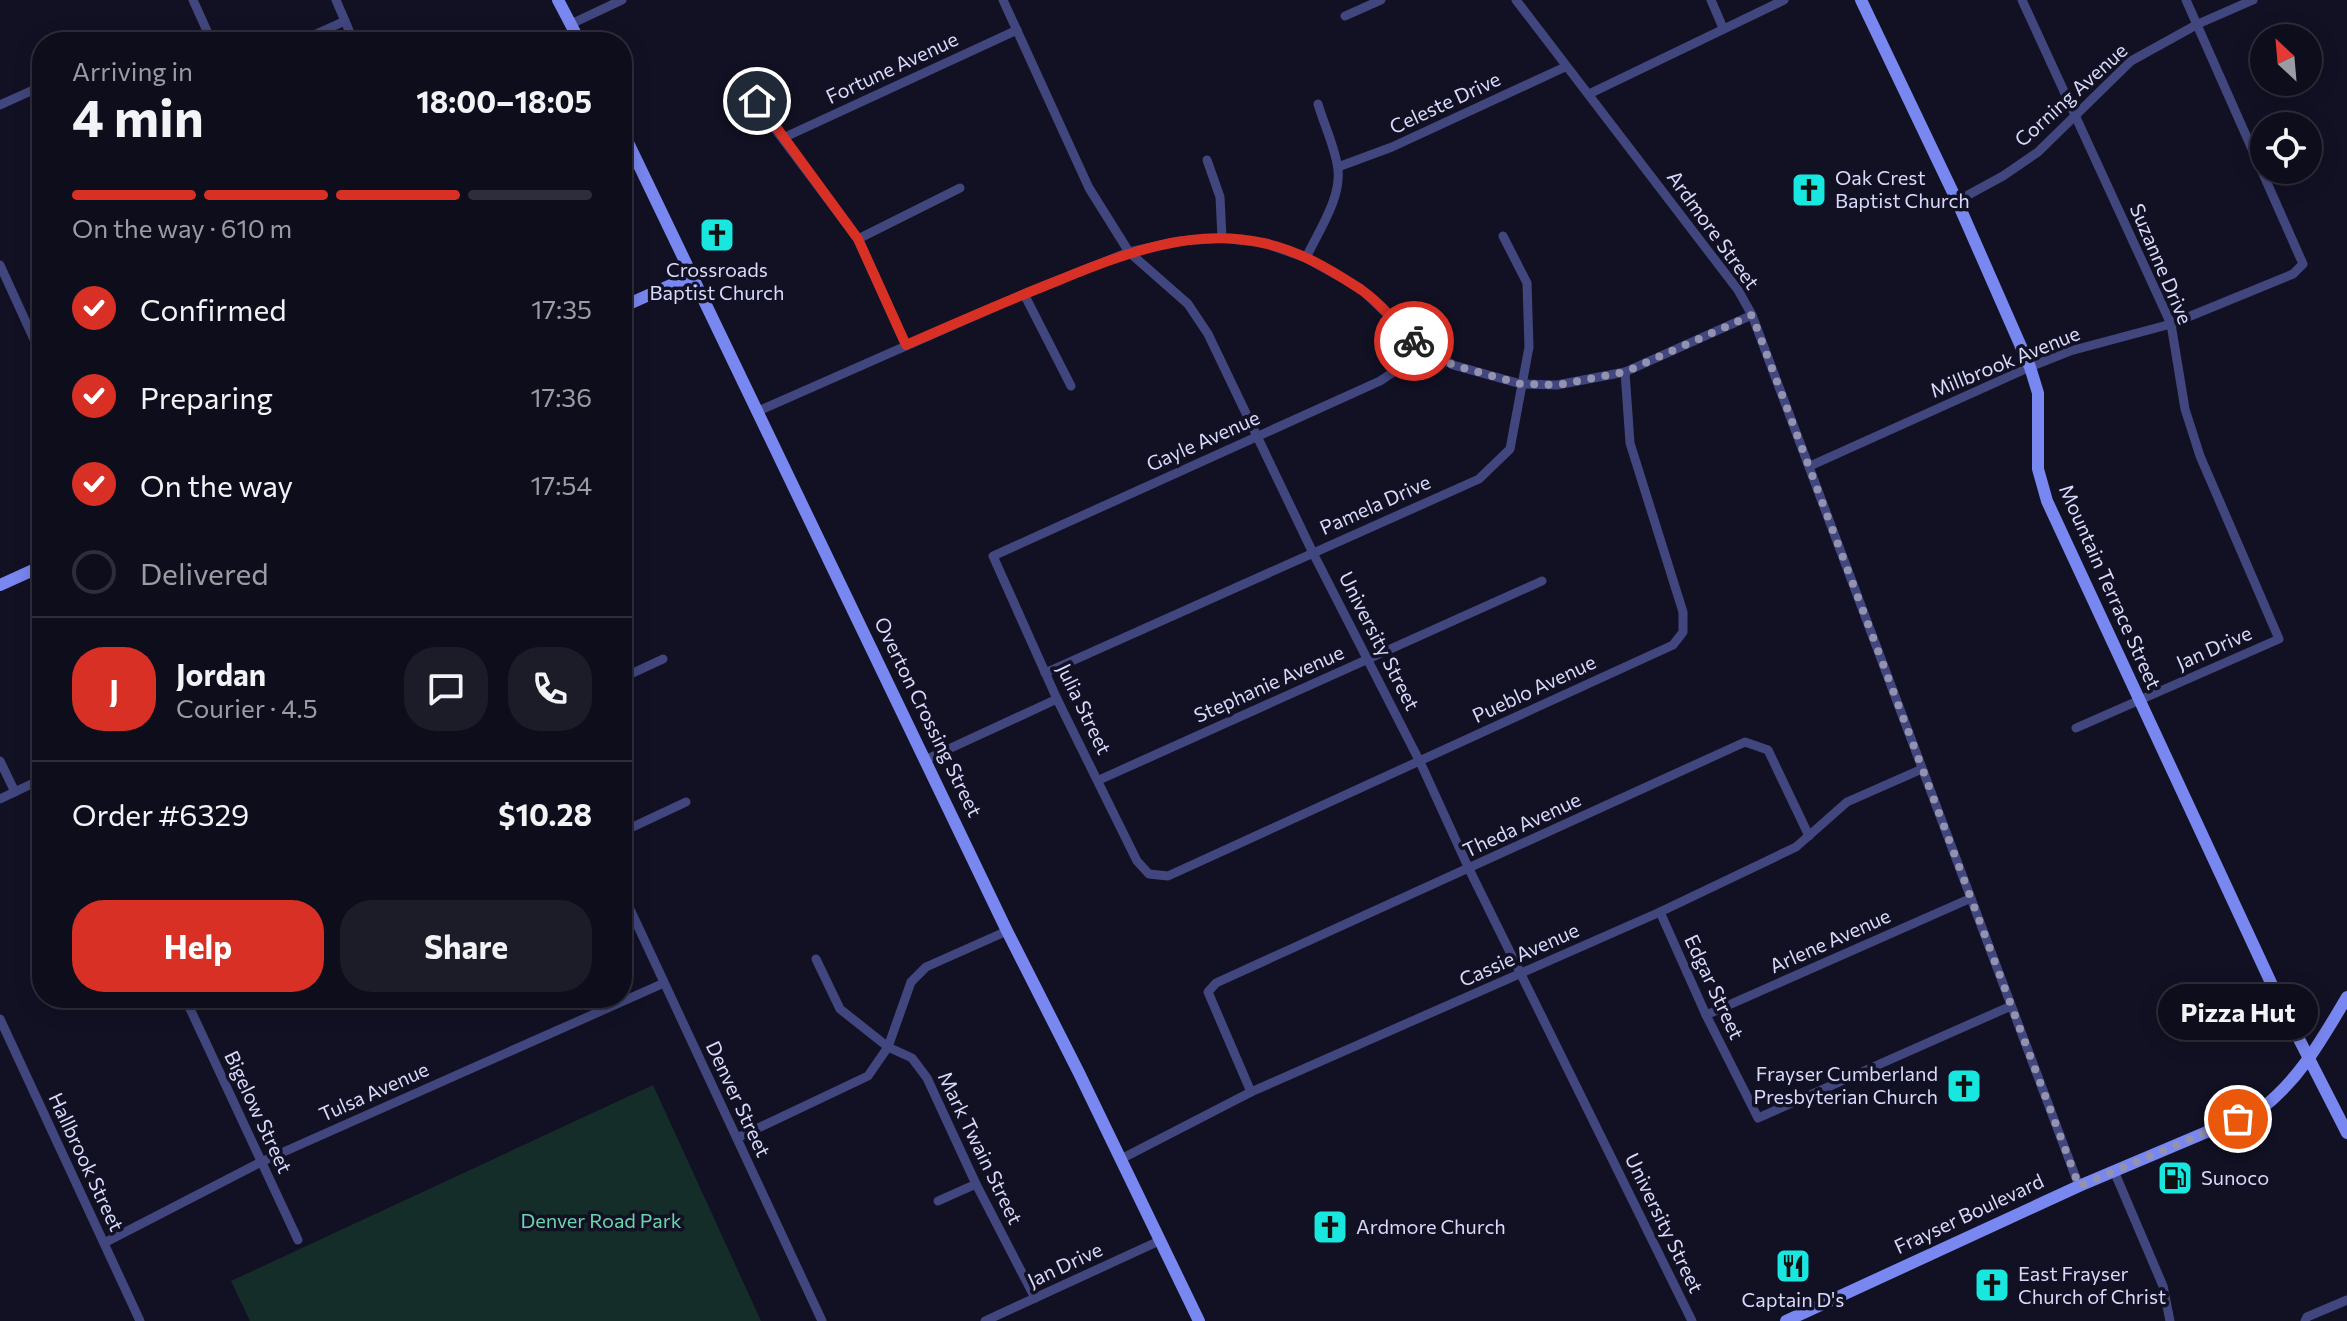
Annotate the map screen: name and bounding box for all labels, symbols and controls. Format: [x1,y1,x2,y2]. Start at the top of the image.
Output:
north arrow [2250,24,2322,96]
map controls [2250,24,2322,184]
street label: Fortune Avenue [822,26,961,108]
street label: Corning Avenue [2009,37,2132,151]
text: Arriving in [72,55,193,86]
street label: Celeste Drive [1385,66,1504,138]
pin [723,67,791,135]
icon: home [735,79,779,123]
text: 18:00–18:05 [416,82,592,119]
text: 4 min [72,84,204,148]
button: locate [2250,112,2322,184]
street label: Ardmore Street [1663,165,1765,293]
place label: Oak Crest Baptist Church [1835,165,1970,212]
church icon: Oak Crest Baptist Church [1790,171,1828,209]
street label: Suzanne Drive [2126,200,2198,328]
text: On the way · 610 m [72,212,292,243]
church icon: Crossroads Baptist Church [698,216,736,254]
place label: Crossroads Baptist Church [650,257,784,304]
icon: check [72,286,116,330]
text: Confirmed [140,290,287,327]
text: 17:35 [531,293,592,324]
courier [1374,301,1454,381]
icon: bike [1392,319,1436,363]
street label: Millbrook Avenue [1926,320,2083,402]
icon: check [72,374,116,418]
text: Preparing [140,378,273,415]
text: 17:36 [530,381,592,412]
street label: Gayle Avenue [1142,404,1263,476]
icon: check [72,462,116,506]
text: On the way [140,466,293,503]
text: 17:54 [530,469,592,500]
street label: Pamela Drive [1315,469,1434,539]
street label: Mountain Terrace Street [2055,480,2167,693]
text: Delivered [140,554,269,591]
street label: University Street [1335,567,1425,714]
street label: Overton Crossing Street [870,613,988,820]
street label: Jan Drive [2172,620,2255,674]
street label: Stephanie Avenue [1190,639,1347,727]
button: chat [404,647,488,731]
button: phone [508,647,592,731]
street label: Pueblo Avenue [1468,649,1599,727]
text: Jordan [176,655,266,692]
street label: Julia Street [1053,659,1117,758]
text: J [109,671,119,708]
text: Courier · 4.5 [176,692,318,723]
street label: Theda Avenue [1459,786,1584,862]
text: Order #6329 [72,795,249,832]
text: $10.28 [498,795,592,832]
button: Help [72,900,324,992]
button: Share [340,900,592,992]
street label: Arlene Avenue [1765,903,1894,977]
street label: Cassie Avenue [1455,917,1582,991]
street label: Edgar Street [1680,930,1750,1043]
callout: Pizza Hut [2158,983,2318,1039]
text: Pizza Hut [2181,996,2295,1027]
street label: Denver Street [702,1037,776,1160]
street label: Bigelow Street [220,1047,298,1177]
street label: Tulsa Avenue [315,1056,432,1126]
place label: Frayser Cumberland Presbyterian Church [1753,1061,1938,1108]
street label: Mark Twain Street [934,1067,1028,1228]
church icon: Frayser Cumberland Presbyterian Church [1945,1067,1983,1105]
pin [2204,1085,2272,1153]
street label: Hallbrook Street [44,1088,130,1235]
icon: bag [2216,1097,2260,1141]
street label: University Street [1621,1149,1709,1296]
fuel station icon: Sunoco [2156,1159,2194,1197]
place label: Sunoco [2201,1165,2269,1189]
street label: Frayser Boulevard [1890,1168,2047,1258]
park label: Denver Road Park [520,1208,682,1232]
church icon: Ardmore Church [1311,1208,1349,1246]
place label: Ardmore Church [1356,1214,1506,1238]
street label: Jan Drive [1023,1236,1106,1292]
restaurant icon: Captain D's [1774,1247,1812,1285]
place label: East Frayser Church of Christ [2018,1261,2166,1308]
church icon: East Frayser Church of Christ [1973,1266,2011,1304]
place label: Captain D's [1742,1287,1844,1311]

